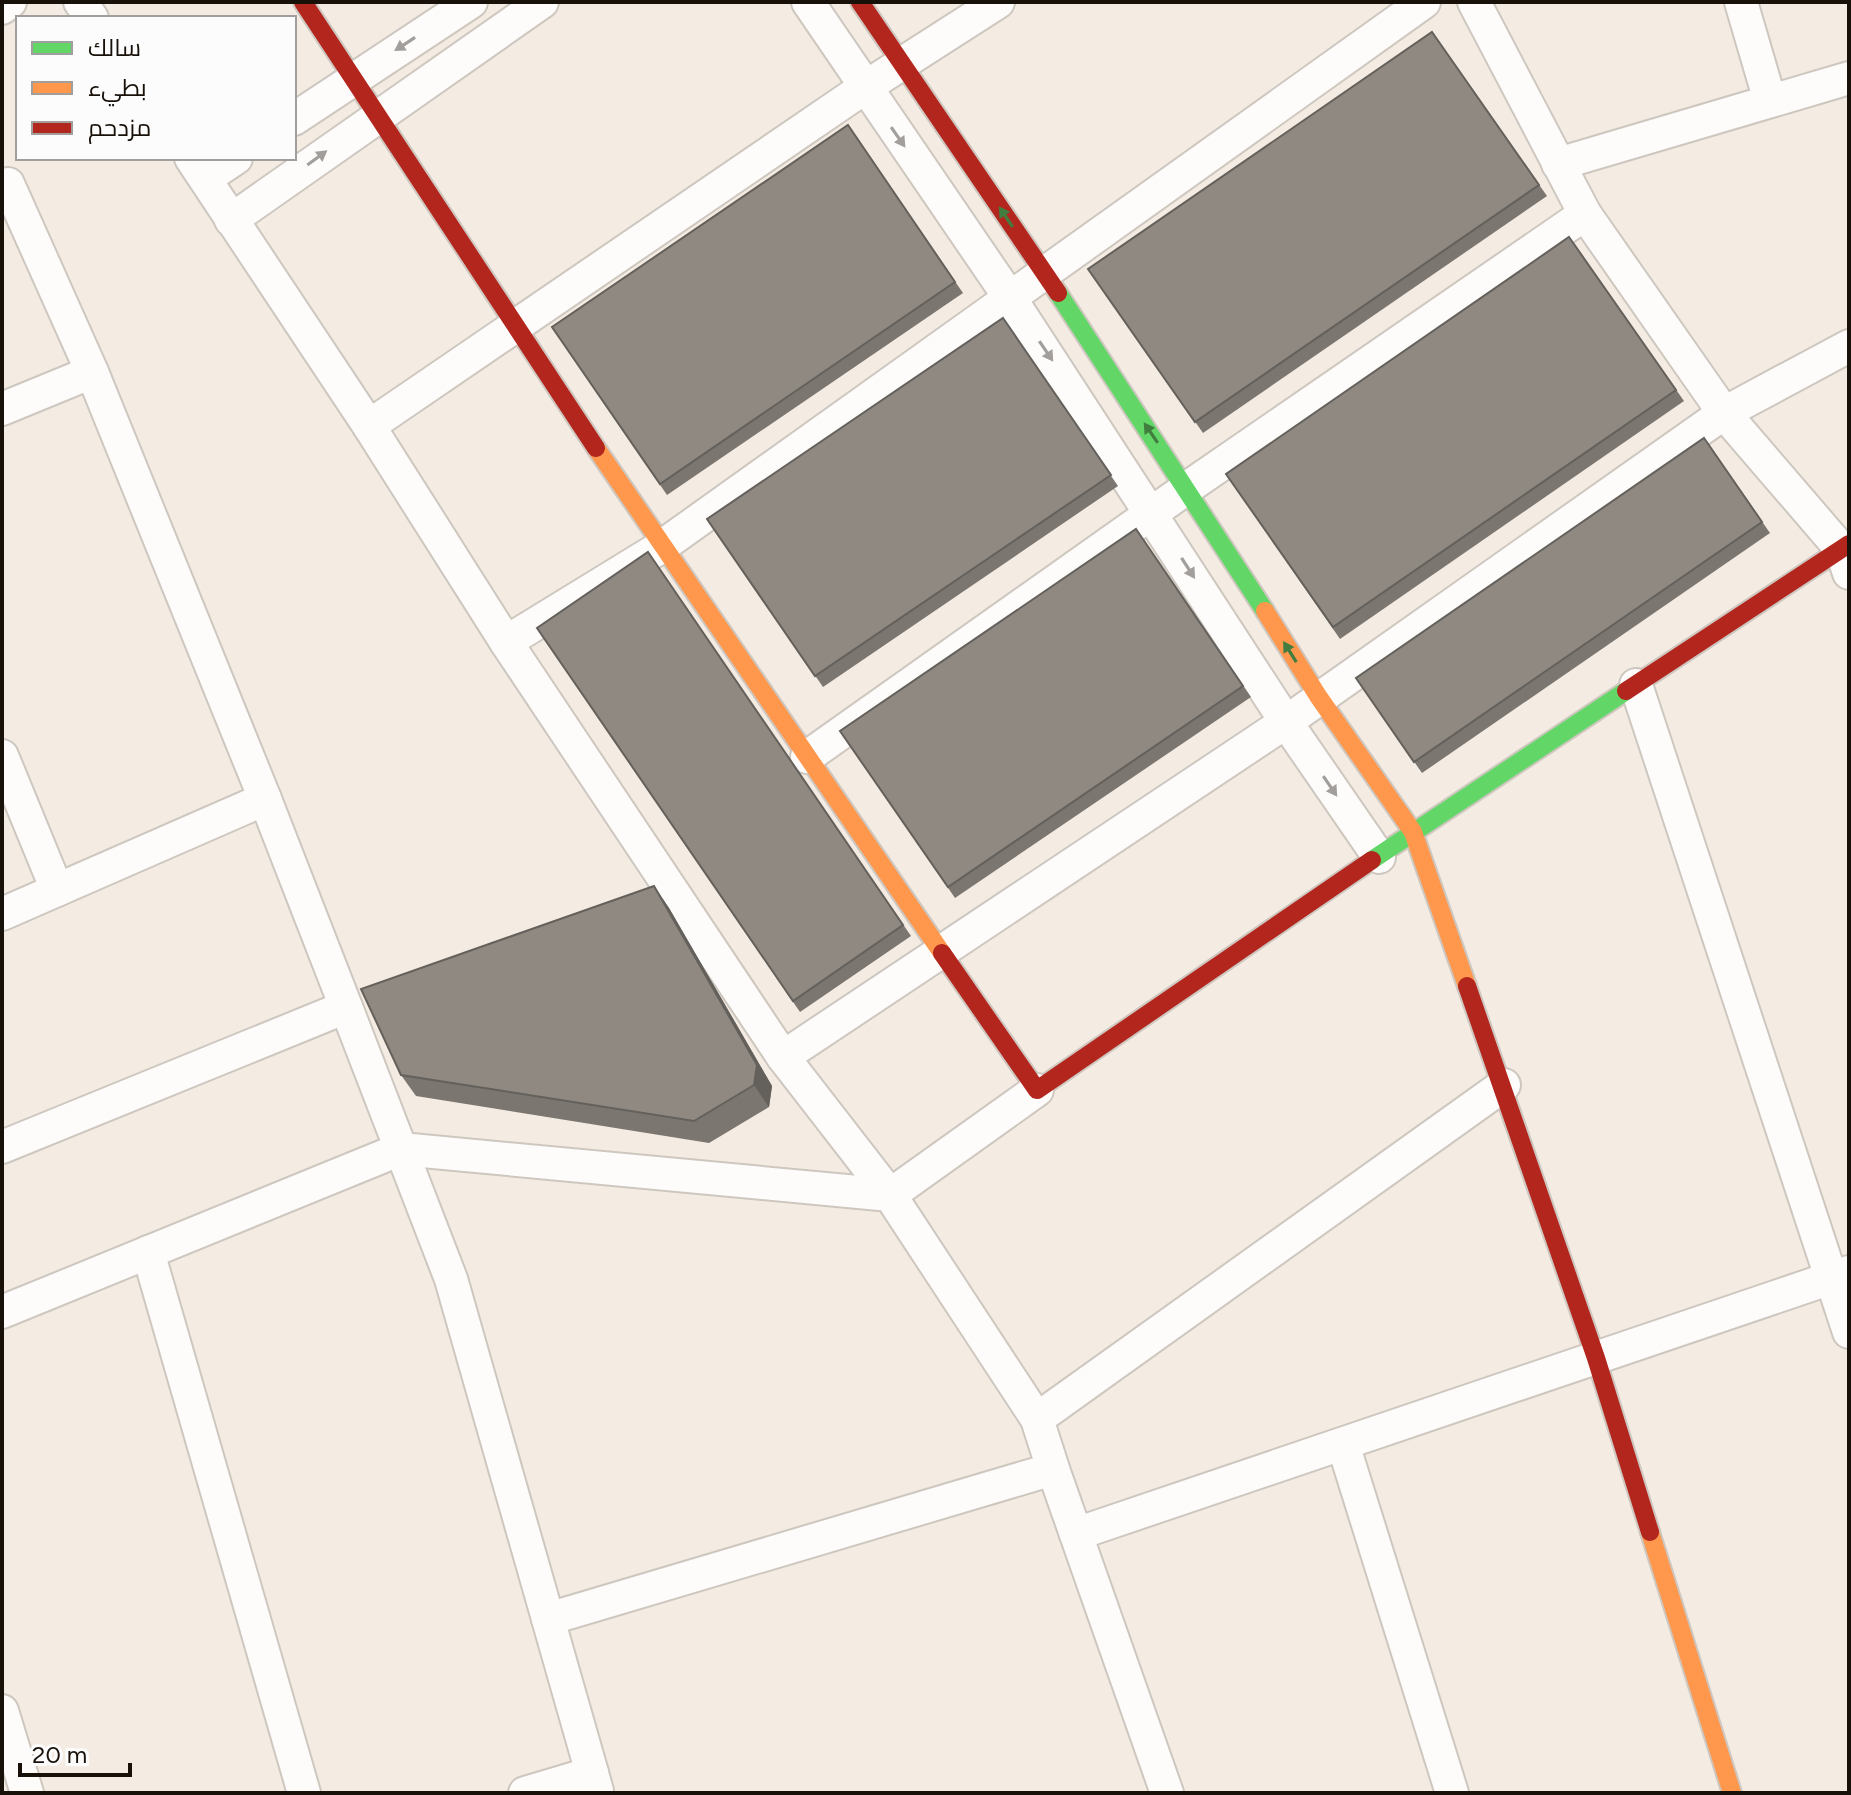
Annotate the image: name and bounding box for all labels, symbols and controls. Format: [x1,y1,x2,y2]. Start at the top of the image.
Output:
legend [16,16,296,160]
text: سالك [88,33,141,62]
one-way arrow [394,36,416,51]
text: بطيء [88,73,147,107]
text: مزدحم [88,113,151,144]
one-way arrow [890,126,905,147]
one-way arrow [306,150,328,166]
one-way arrow [999,206,1014,227]
one-way arrow [1038,340,1052,362]
one-way arrow [1143,422,1158,443]
one-way arrow [1181,558,1196,579]
one-way arrow [1284,641,1298,663]
one-way arrow [1322,776,1337,797]
scale bar [20,1727,130,1777]
text: 20 m [32,1740,87,1769]

